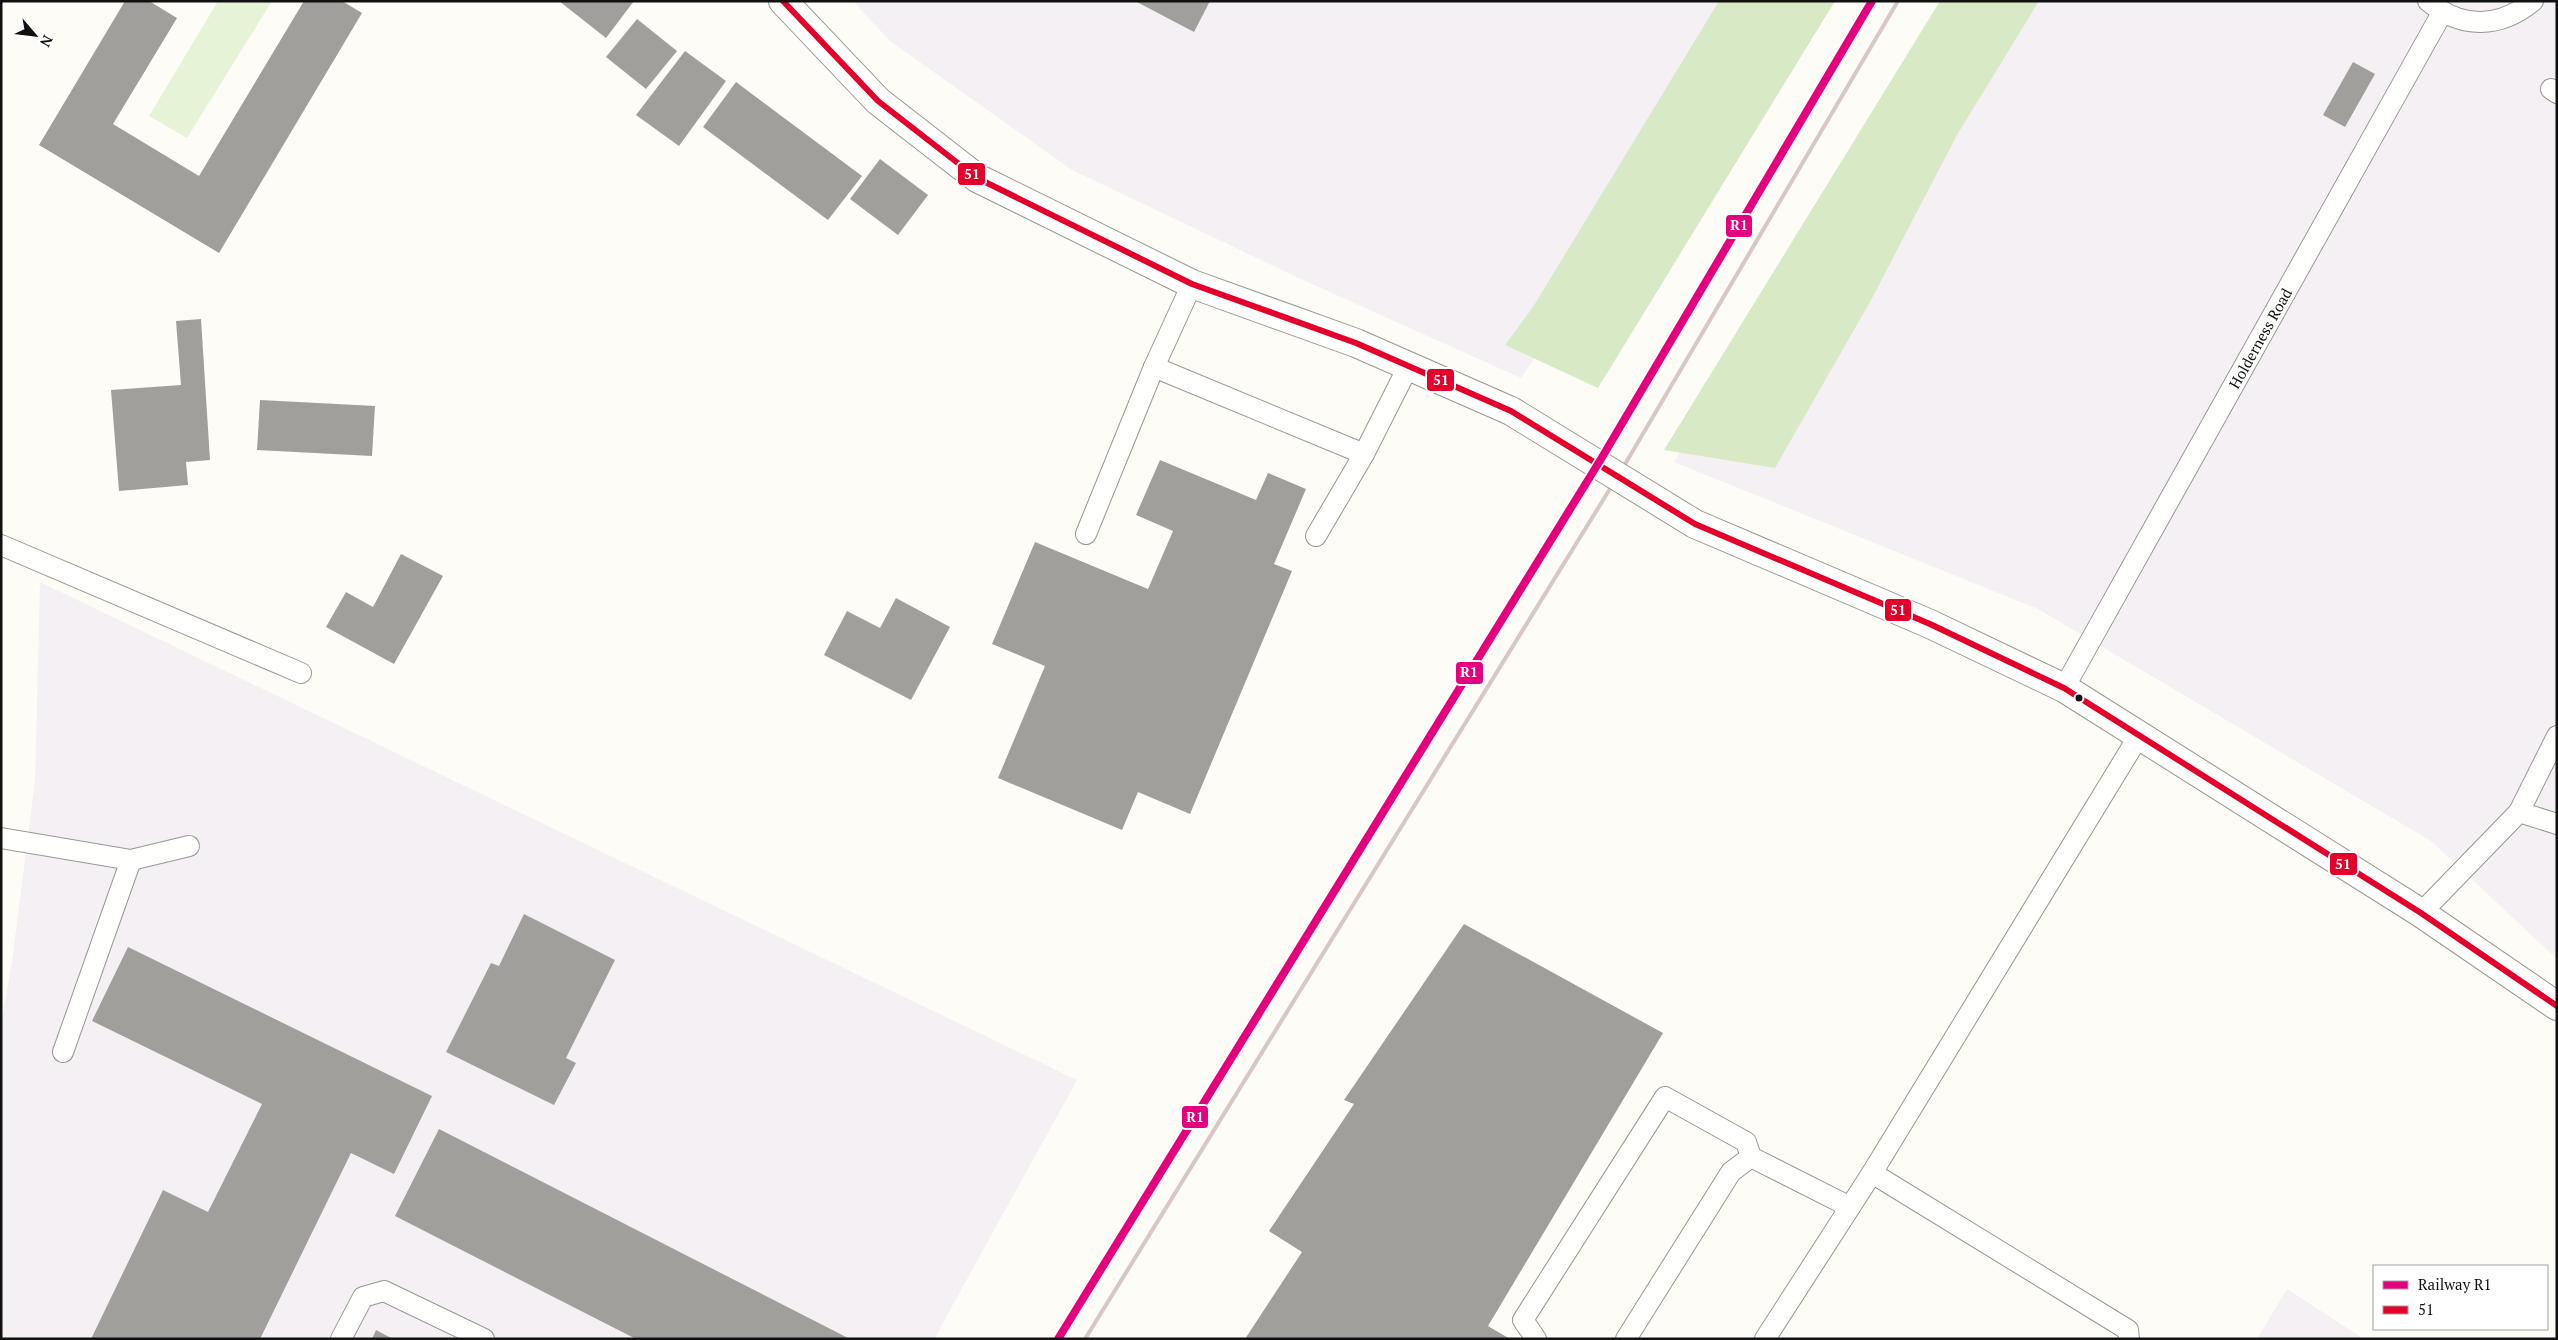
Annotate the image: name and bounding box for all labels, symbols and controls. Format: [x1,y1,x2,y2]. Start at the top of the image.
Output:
north arrow [10,10,60,60]
text: N [36,32,58,51]
line badge: 51 [957,162,986,186]
text: 51 [964,164,980,183]
line badge: R1 [1725,214,1753,238]
text: R1 [1730,215,1748,234]
street label: Holderness Road [2224,284,2296,392]
line badge: 51 [1426,368,1455,392]
text: 51 [1433,370,1449,389]
line badge: 51 [1884,598,1912,622]
text: 51 [1890,600,1906,619]
line badge: R1 [1455,661,1484,685]
text: R1 [1460,662,1478,681]
unlabelled marker [2074,693,2084,703]
line badge: 51 [2329,852,2358,876]
text: 51 [2335,854,2351,873]
line badge: R1 [1181,1105,1209,1129]
text: R1 [1186,1107,1204,1126]
legend [2373,1265,2548,1330]
text: Railway R1 [2418,1274,2491,1294]
text: 51 [2418,1299,2434,1319]

